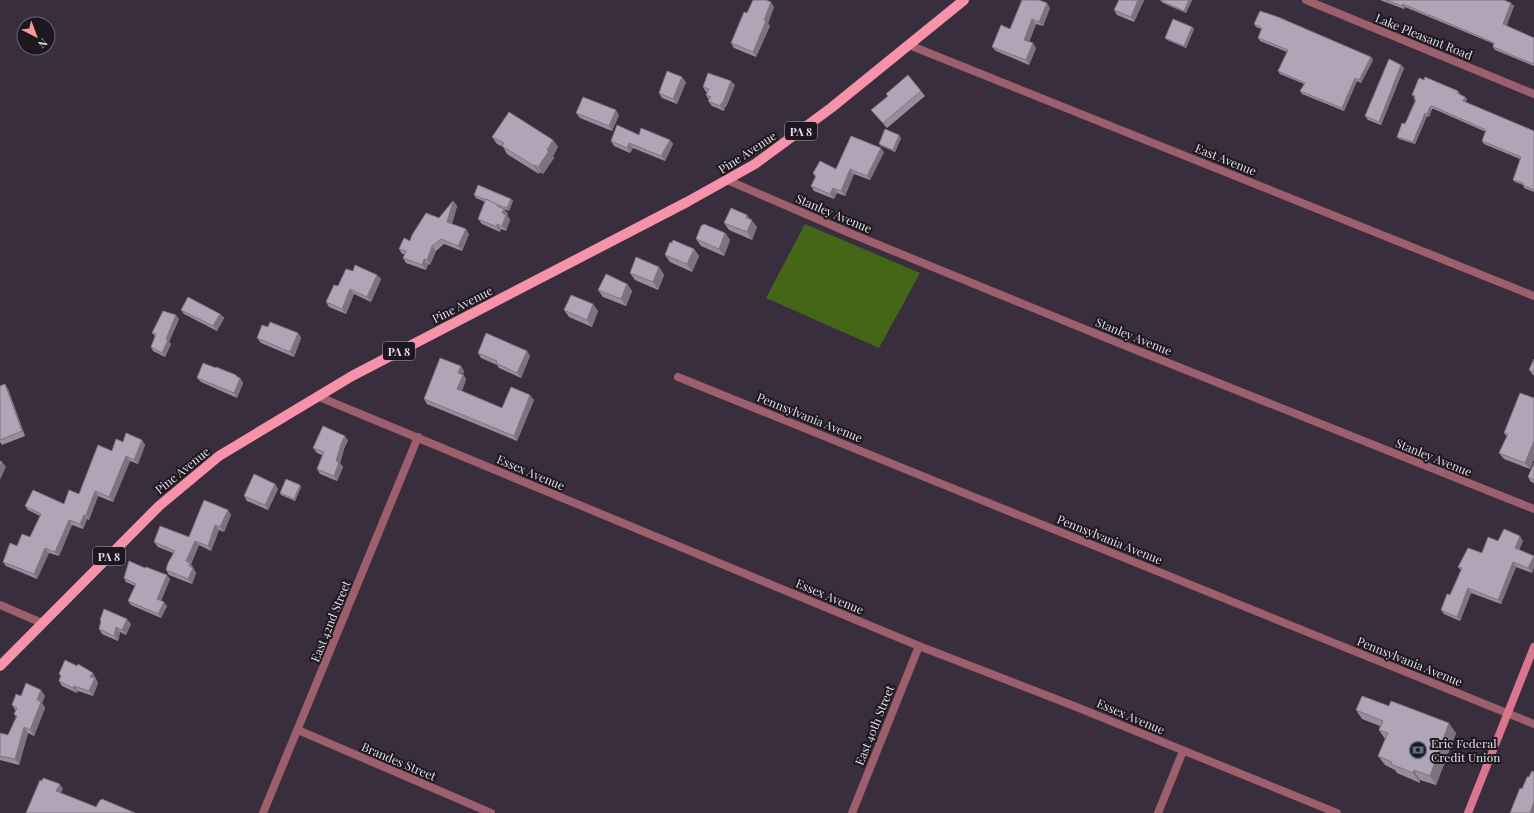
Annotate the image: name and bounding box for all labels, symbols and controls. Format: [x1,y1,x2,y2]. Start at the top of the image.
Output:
street label: Lake Pleasant Road [1373,9,1475,63]
north arrow [16,16,56,56]
text: N [35,36,51,52]
road number: PA 8 [785,122,817,140]
street label: Pine Avenue [715,127,779,177]
street label: East Avenue [1193,139,1259,179]
street label: Stanley Avenue [794,190,874,236]
street label: Pine Avenue [429,282,495,326]
street label: Stanley Avenue [1093,313,1175,359]
road number: PA 8 [383,342,415,360]
street label: Pennsylvania Avenue [755,389,865,445]
street label: Stanley Avenue [1393,434,1475,480]
street label: Pine Avenue [151,443,213,497]
street label: Essex Avenue [495,451,567,493]
street label: Pennsylvania Avenue [1055,511,1165,567]
road number: PA 8 [93,547,125,565]
street label: Essex Avenue [794,575,866,617]
street label: East 42nd Street [306,577,354,664]
street label: Pennsylvania Avenue [1355,633,1465,689]
street label: East 40th Street [851,682,898,767]
street label: Essex Avenue [1095,695,1167,737]
place label: Erie Federal Credit Union [1431,735,1500,765]
street label: Brandes Street [359,738,439,784]
bank icon: Erie Federal Credit Union [1408,740,1428,760]

